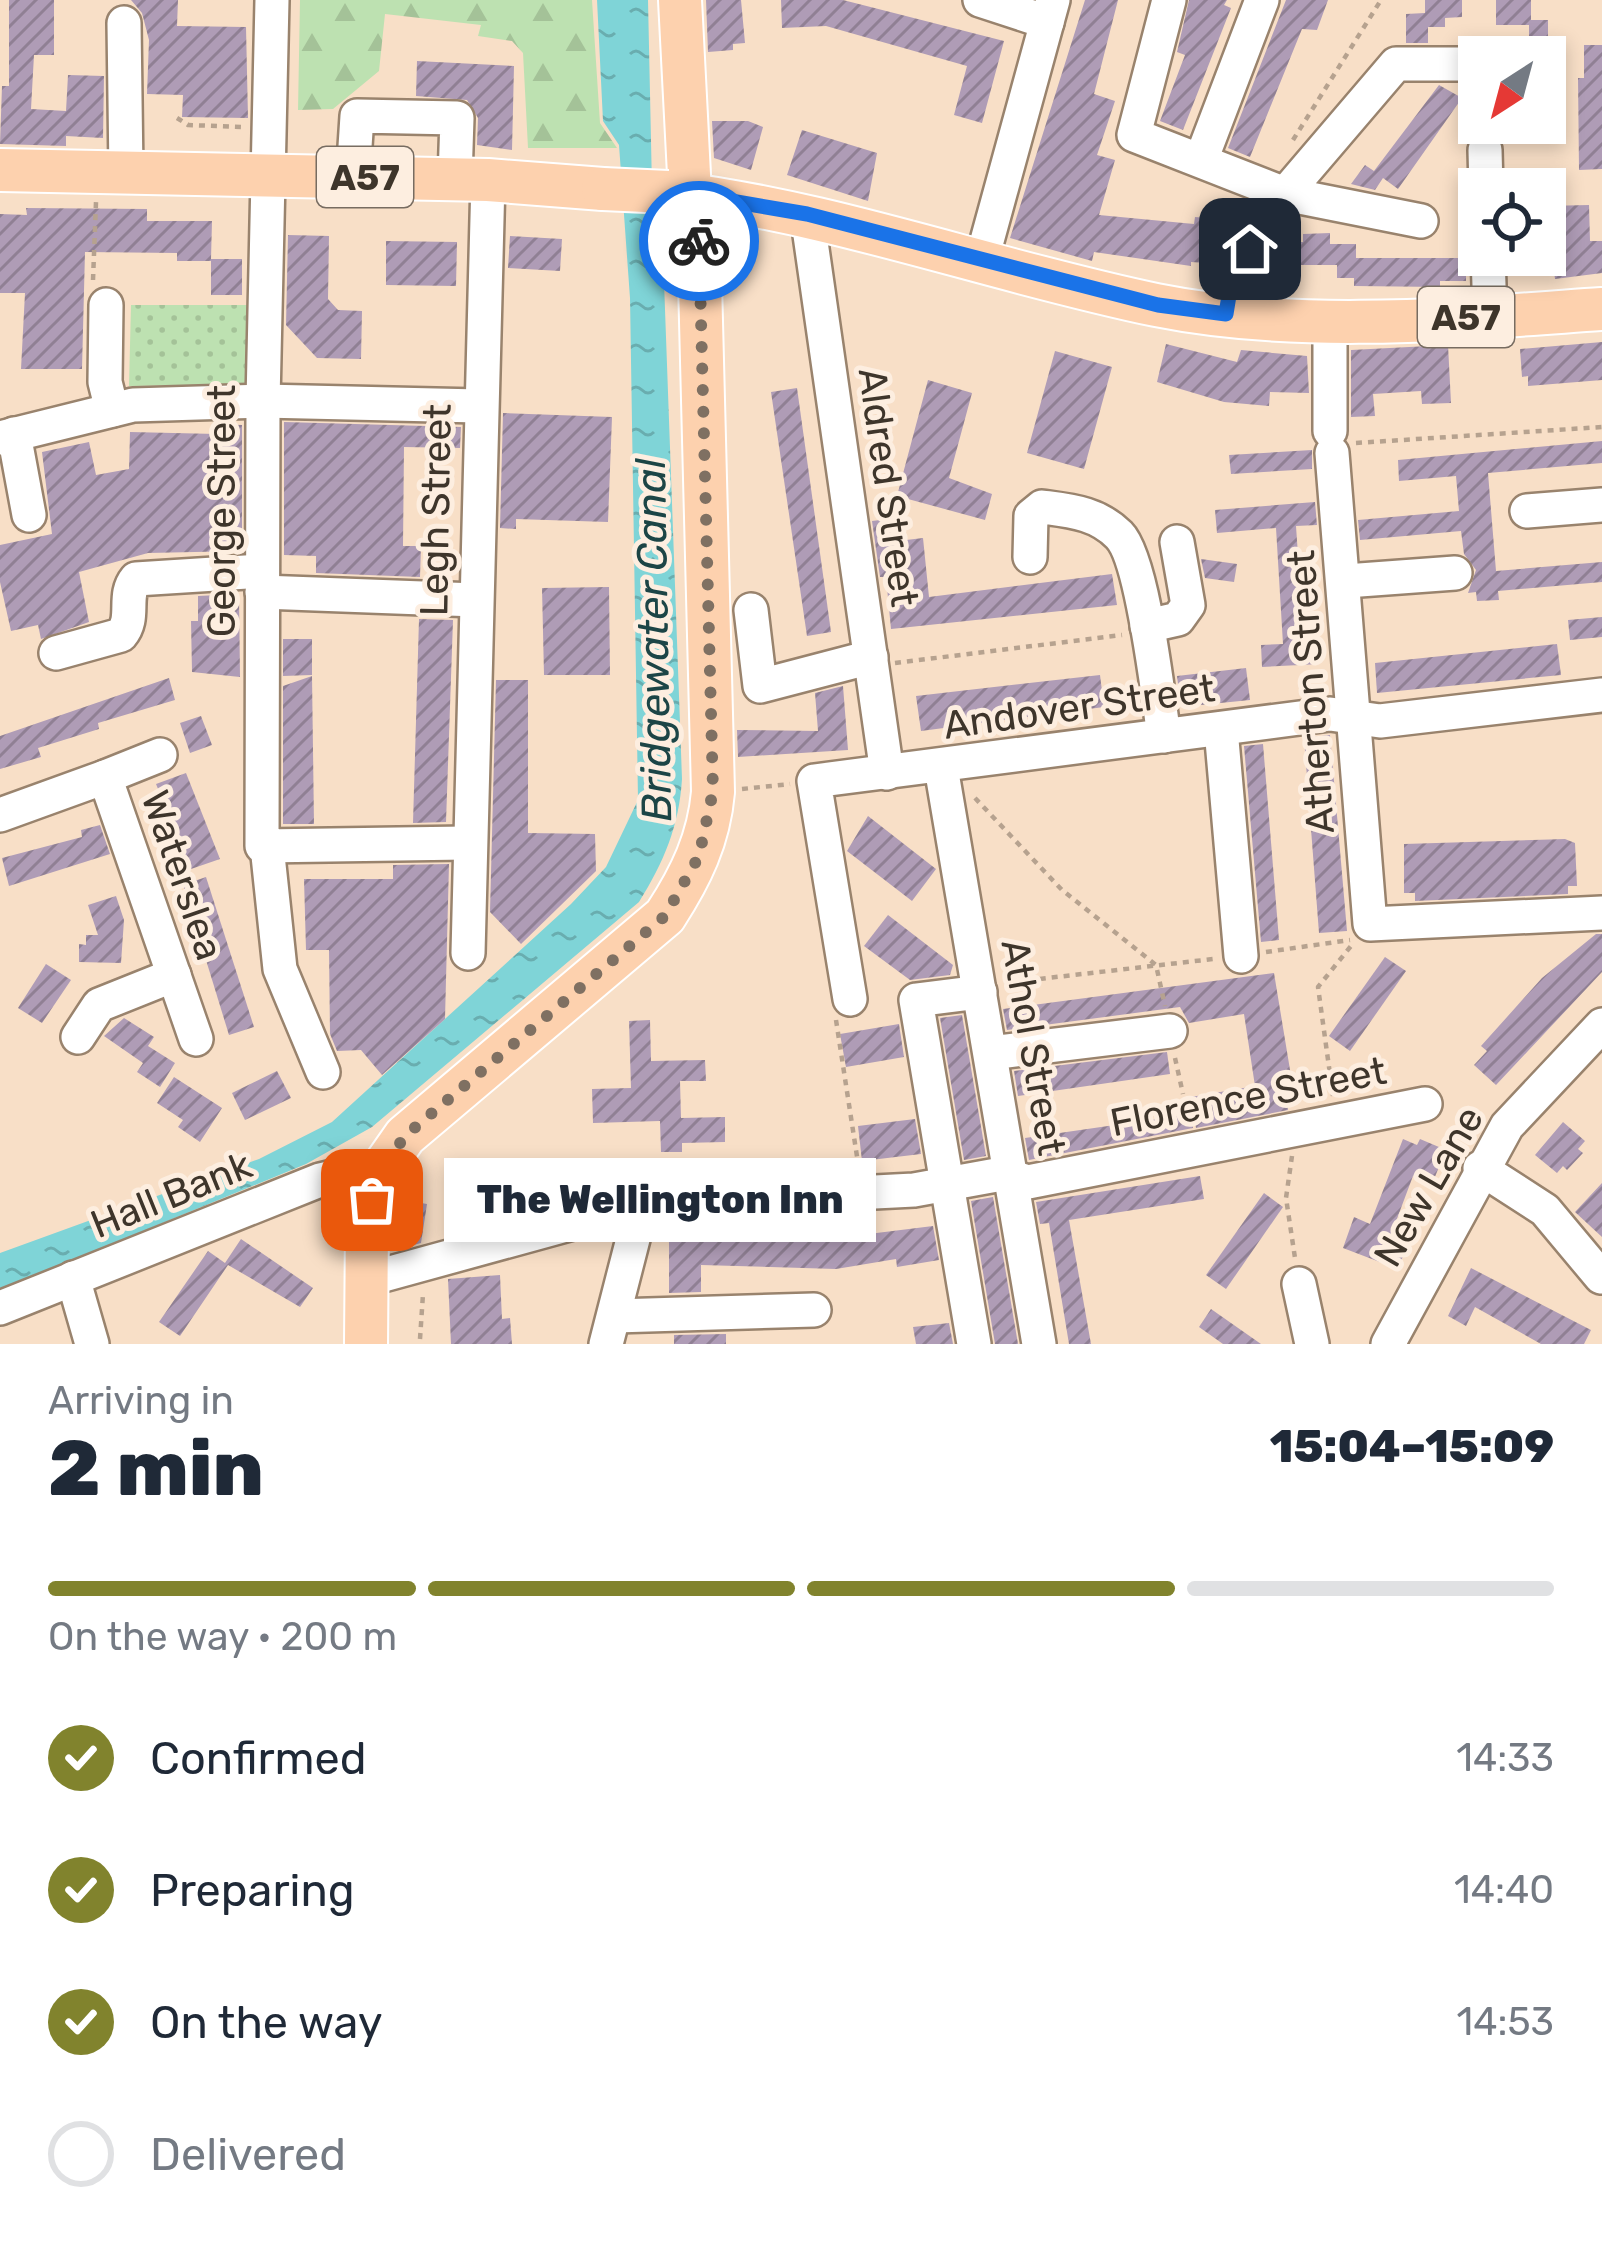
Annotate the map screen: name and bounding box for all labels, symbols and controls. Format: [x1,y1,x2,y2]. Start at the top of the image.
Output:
north arrow [1458,36,1566,144]
map controls [1458,36,1566,276]
road number: A57 [317,147,413,207]
button: locate [1458,168,1566,276]
courier [639,181,759,301]
pin [1199,198,1301,300]
icon: bike [666,208,732,274]
icon: home [1217,216,1283,282]
road number: A57 [1418,287,1514,347]
street label: Aldred Street [848,365,928,609]
street label: George Street [199,385,245,637]
street label: Legh Street [411,403,461,617]
water label: Bridgewater Canal [626,457,682,822]
street label: Atherton Street [1278,549,1344,835]
street label: Andover Street [940,665,1218,749]
street label: Waterslea [132,784,233,966]
street label: Athol Street [991,936,1075,1159]
street label: Florence Street [1106,1048,1390,1146]
street label: New Lane [1365,1098,1493,1275]
street label: Hall Bank [84,1142,258,1248]
pin [321,1149,423,1251]
callout: The Wellington Inn [444,1158,876,1242]
icon: bag [339,1167,405,1233]
text: The Wellington Inn [476,1177,844,1223]
text: Arriving in [48,1378,234,1424]
text: 15:04–15:09 [1270,1420,1554,1473]
text: 2 min [48,1422,264,1515]
text: On the way · 200 m [48,1614,397,1660]
icon: check [48,1725,114,1791]
text: Confirmed [150,1732,367,1785]
text: 14:33 [1456,1735,1554,1781]
icon: check [48,1857,114,1923]
text: Preparing [150,1864,355,1917]
text: 14:40 [1454,1867,1554,1913]
icon: check [48,1989,114,2055]
text: On the way [150,1996,383,2049]
text: 14:53 [1456,1999,1554,2045]
text: Delivered [150,2128,346,2181]

